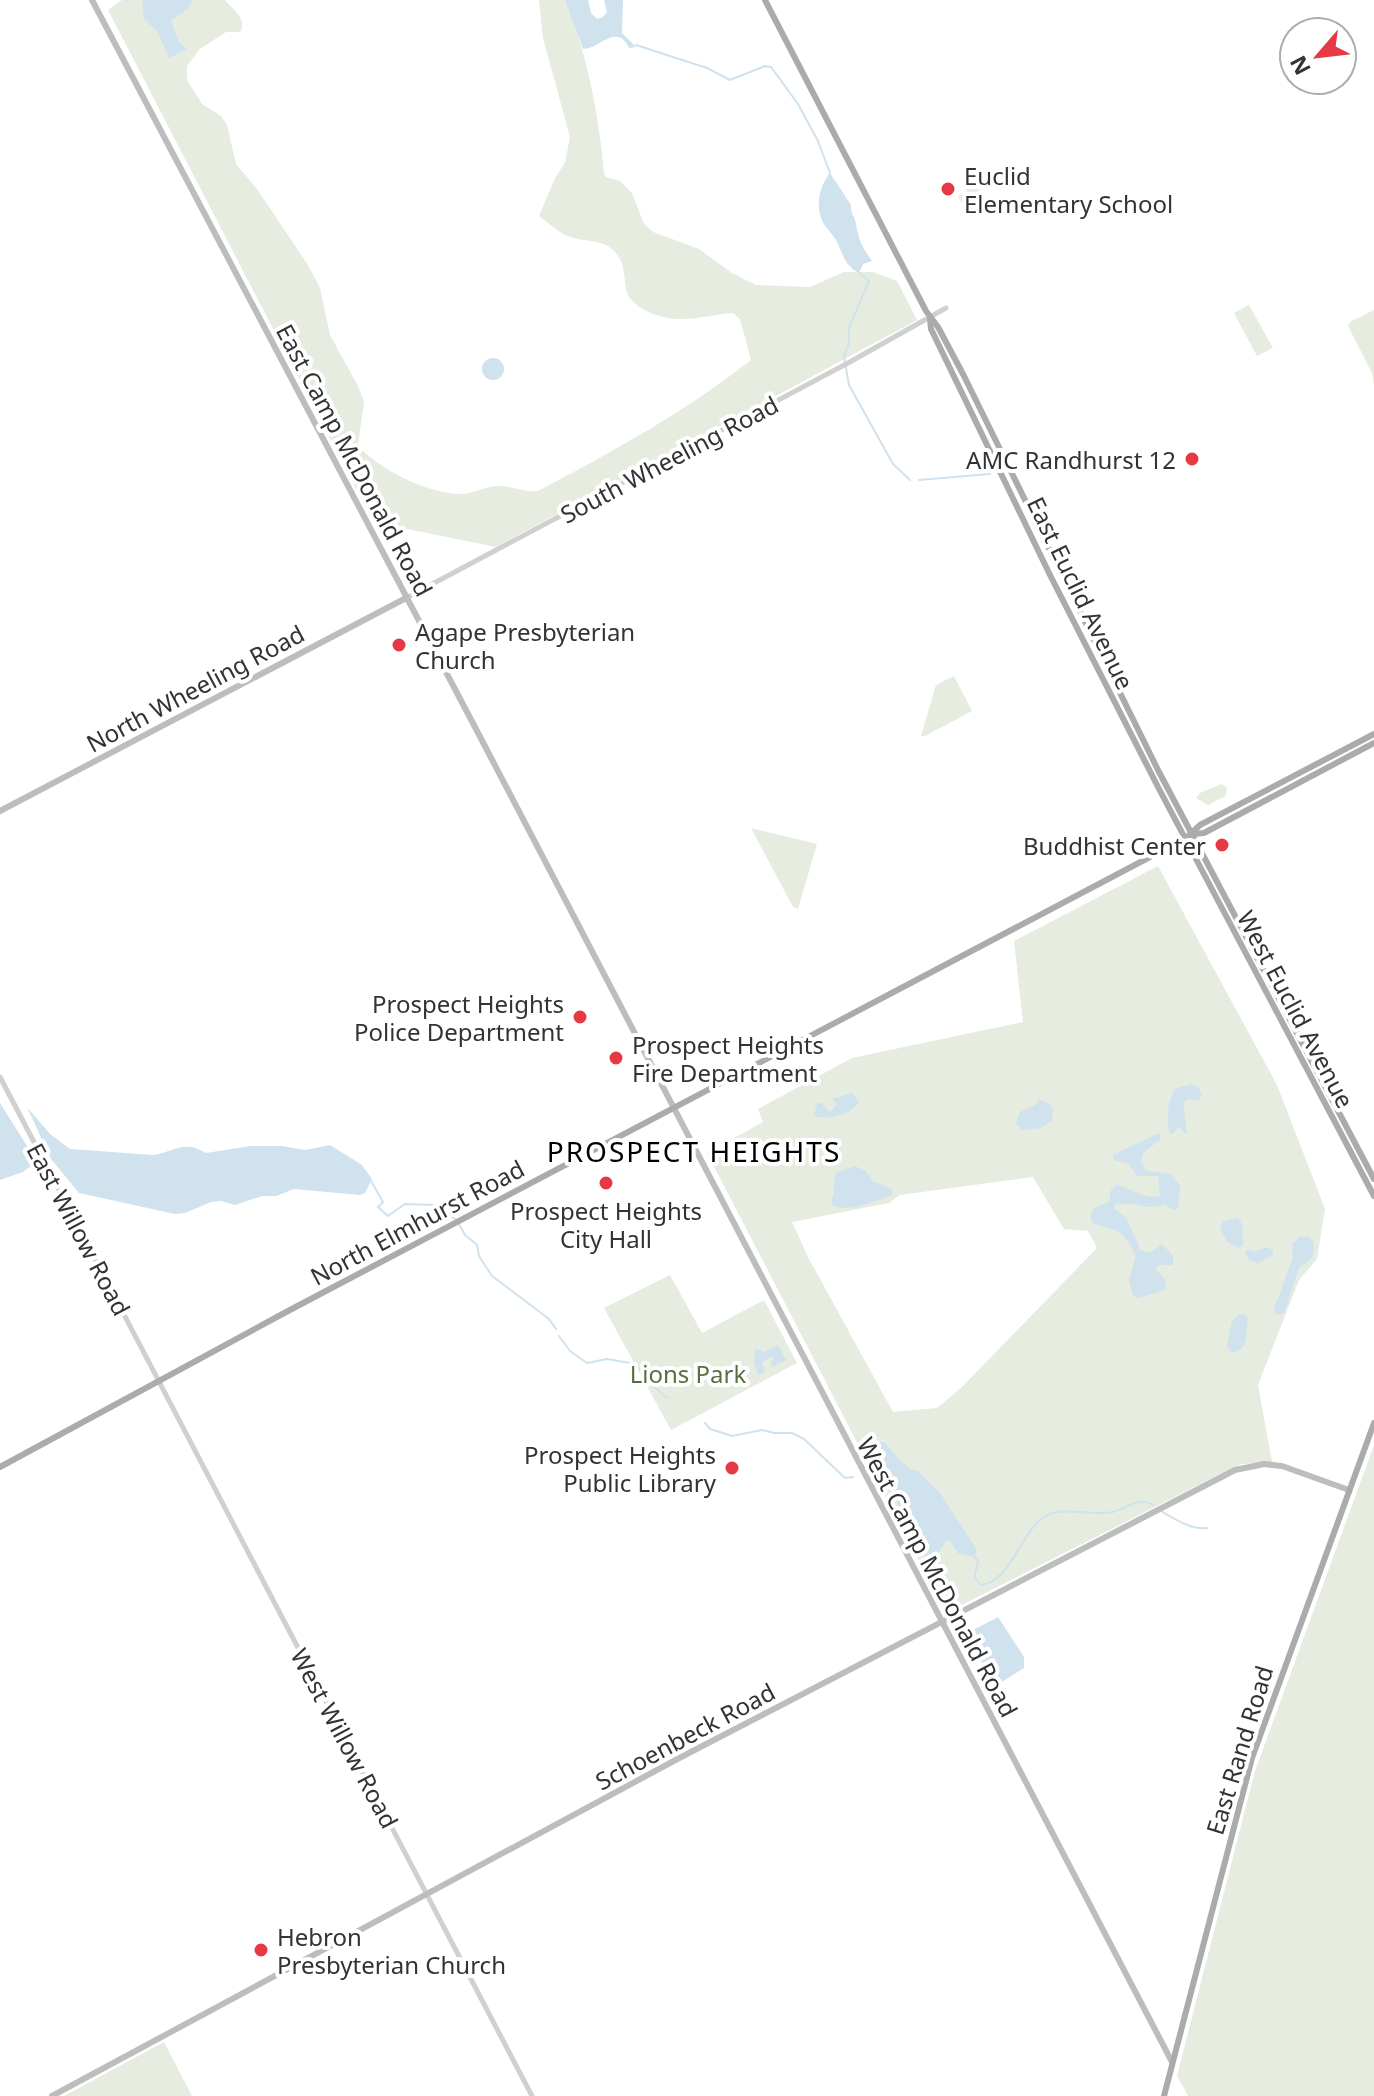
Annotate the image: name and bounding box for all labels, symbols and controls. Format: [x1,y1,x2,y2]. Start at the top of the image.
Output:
north arrow [1278,16,1358,96]
text: N [1282,51,1317,81]
place label: Euclid Elementary School [964,159,1173,220]
marker: Euclid Elementary School [939,180,957,198]
street label: East Camp McDonald Road [269,318,441,602]
street label: South Wheeling Road [554,388,784,530]
place label: AMC Randhurst 12 [966,443,1176,476]
marker: AMC Randhurst 12 [1183,450,1201,468]
street label: East Euclid Avenue [1020,491,1142,695]
place label: Agape Presbyterian Church [415,615,635,676]
street label: North Wheeling Road [80,617,310,759]
marker: Agape Presbyterian Church [390,636,408,654]
place label: Buddhist Center [1023,829,1206,862]
marker: Buddhist Center [1213,836,1231,854]
street label: West Euclid Avenue [1230,905,1362,1113]
place label: Prospect Heights Police Department [354,987,564,1048]
marker: Prospect Heights Police Department [571,1008,589,1026]
place label: Prospect Heights Fire Department [632,1028,824,1089]
marker: Prospect Heights Fire Department [607,1049,625,1067]
district label: PROSPECT HEIGHTS [547,1132,841,1170]
street label: East Willow Road [20,1137,138,1321]
street label: North Elmhurst Road [304,1152,530,1292]
marker: Prospect Heights City Hall [597,1174,615,1192]
place label: Prospect Heights City Hall [510,1194,702,1255]
park label: Lions Park [630,1357,746,1390]
street label: West Camp McDonald Road [850,1431,1026,1723]
place label: Prospect Heights Public Library [524,1438,717,1499]
marker: Prospect Heights Public Library [723,1459,741,1477]
street label: West Willow Road [284,1642,406,1834]
street label: East Rand Road [1198,1661,1280,1839]
street label: Schoenbeck Road [589,1675,781,1797]
place label: Hebron Presbyterian Church [277,1920,506,1981]
marker: Hebron Presbyterian Church [252,1941,270,1959]

